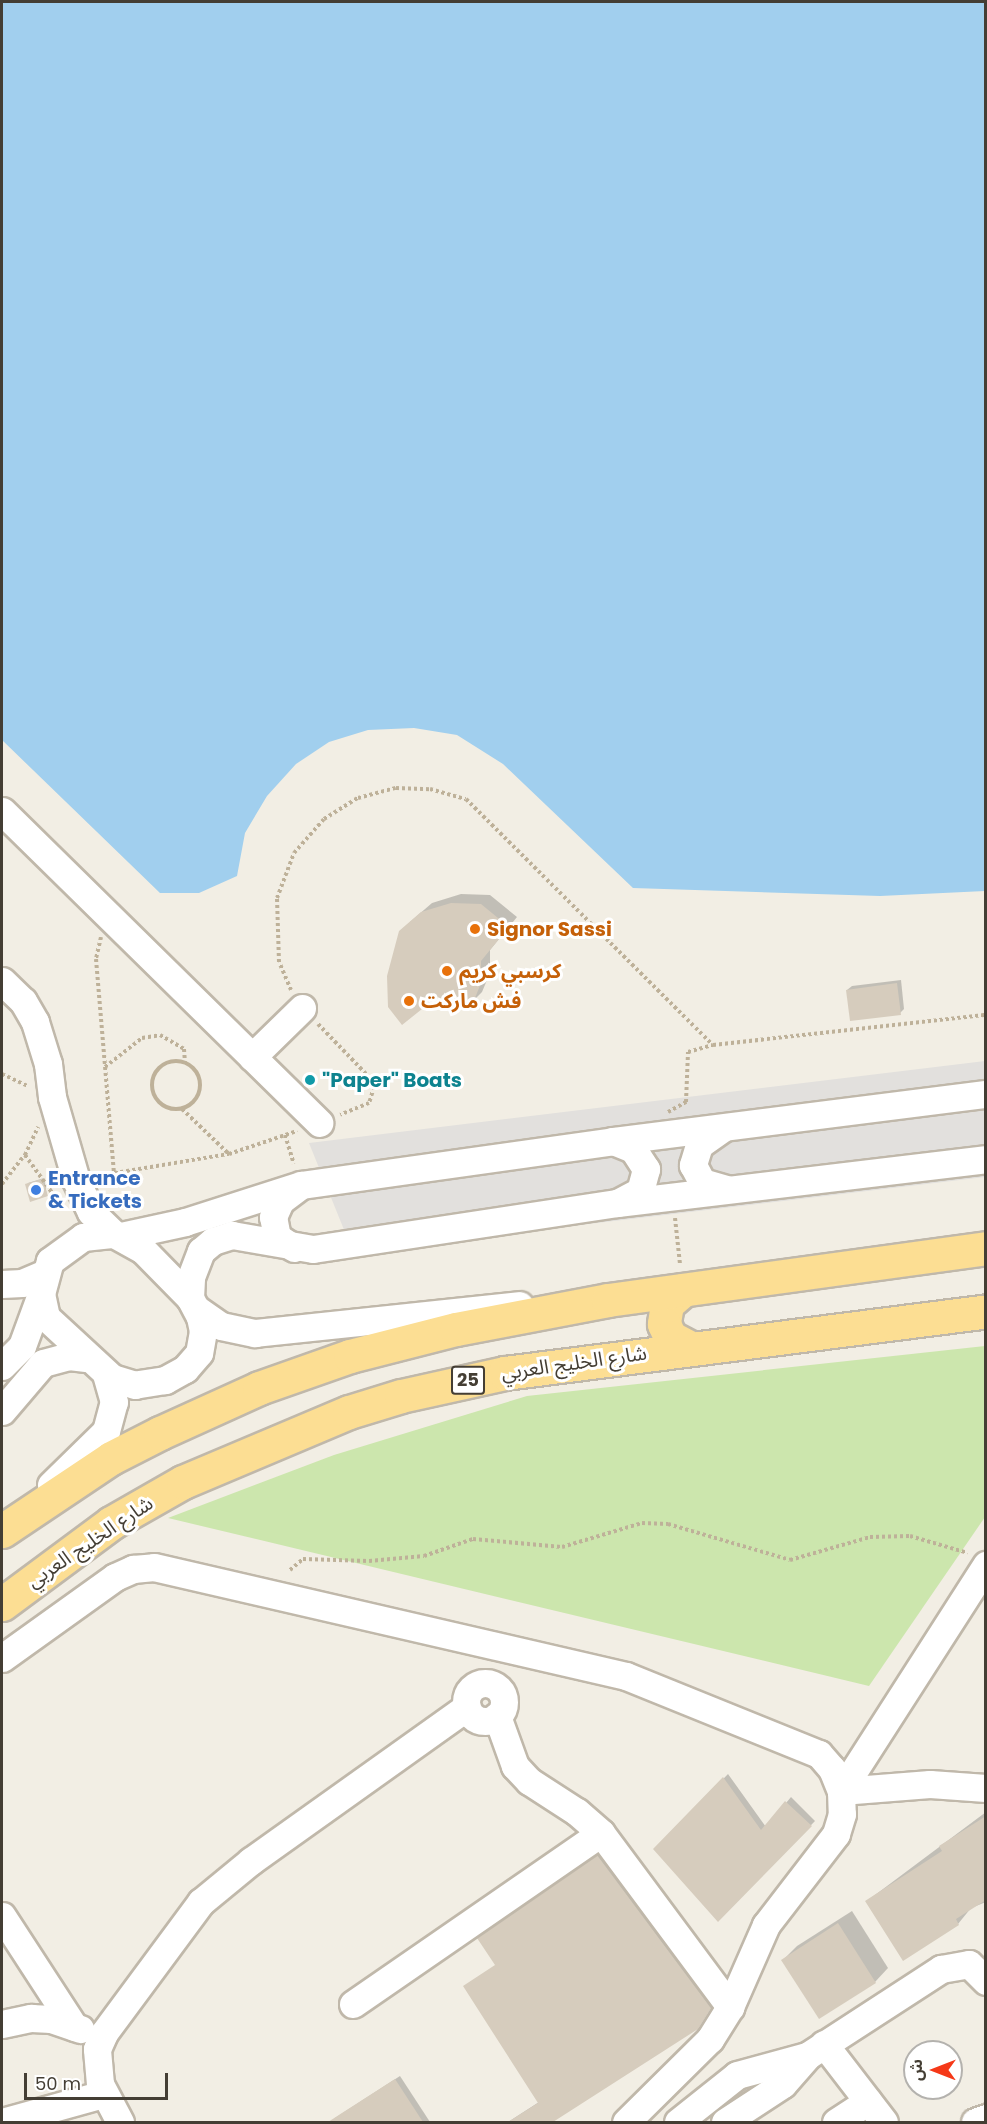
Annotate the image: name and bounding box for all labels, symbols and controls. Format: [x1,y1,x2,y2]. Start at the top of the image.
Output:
place label: Signor Sassi [487,917,612,941]
marker: Signor Sassi [468,922,482,936]
place label: كرسبي كريم [459,959,561,983]
marker: كرسبي كريم [440,964,454,978]
place label: فش ماركت [421,989,521,1013]
marker: فش ماركت [402,994,416,1008]
place label: "Paper" Boats [322,1068,462,1092]
marker: "Paper" Boats [303,1073,317,1087]
place label: Entrance & Tickets [48,1166,142,1213]
marker: Entrance & Tickets [29,1183,43,1197]
street label: شارع الخليج العربي [500,1341,648,1385]
road number: 25 [450,1365,486,1395]
street label: شارع الخليج العربي [23,1491,157,1593]
north arrow [903,2040,963,2100]
text: ش [905,2059,928,2081]
scale bar [27,2061,171,2099]
text: 50 m [35,2071,81,2096]

